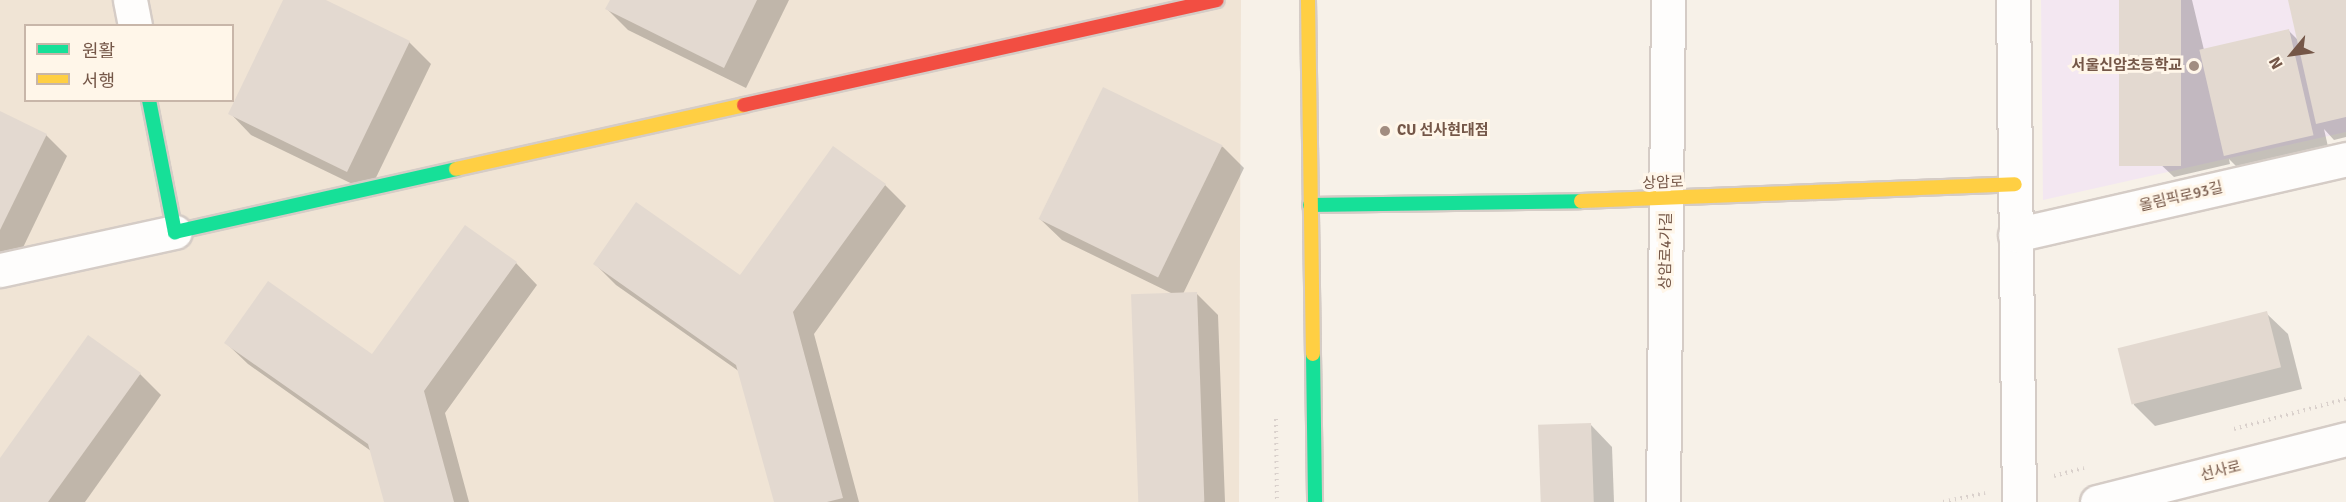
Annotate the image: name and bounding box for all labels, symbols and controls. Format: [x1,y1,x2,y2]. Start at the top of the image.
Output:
legend [24,24,234,102]
north arrow [2262,24,2322,84]
text: 원활 [82,40,115,62]
text: N [2265,53,2288,72]
place label: 서울신암초등학교 [2072,57,2182,75]
marker: 서울신암초등학교 [2187,59,2201,73]
text: 서행 [82,70,115,92]
place label: CU 선사현대점 [1397,122,1489,140]
marker: CU 선사현대점 [1378,124,1392,138]
street label: 상암로 [1642,173,1684,193]
street label: 올림픽로93길 [2137,179,2225,215]
street label: 상암로4가길 [1656,212,1676,290]
street label: 선사로 [2199,457,2243,485]

